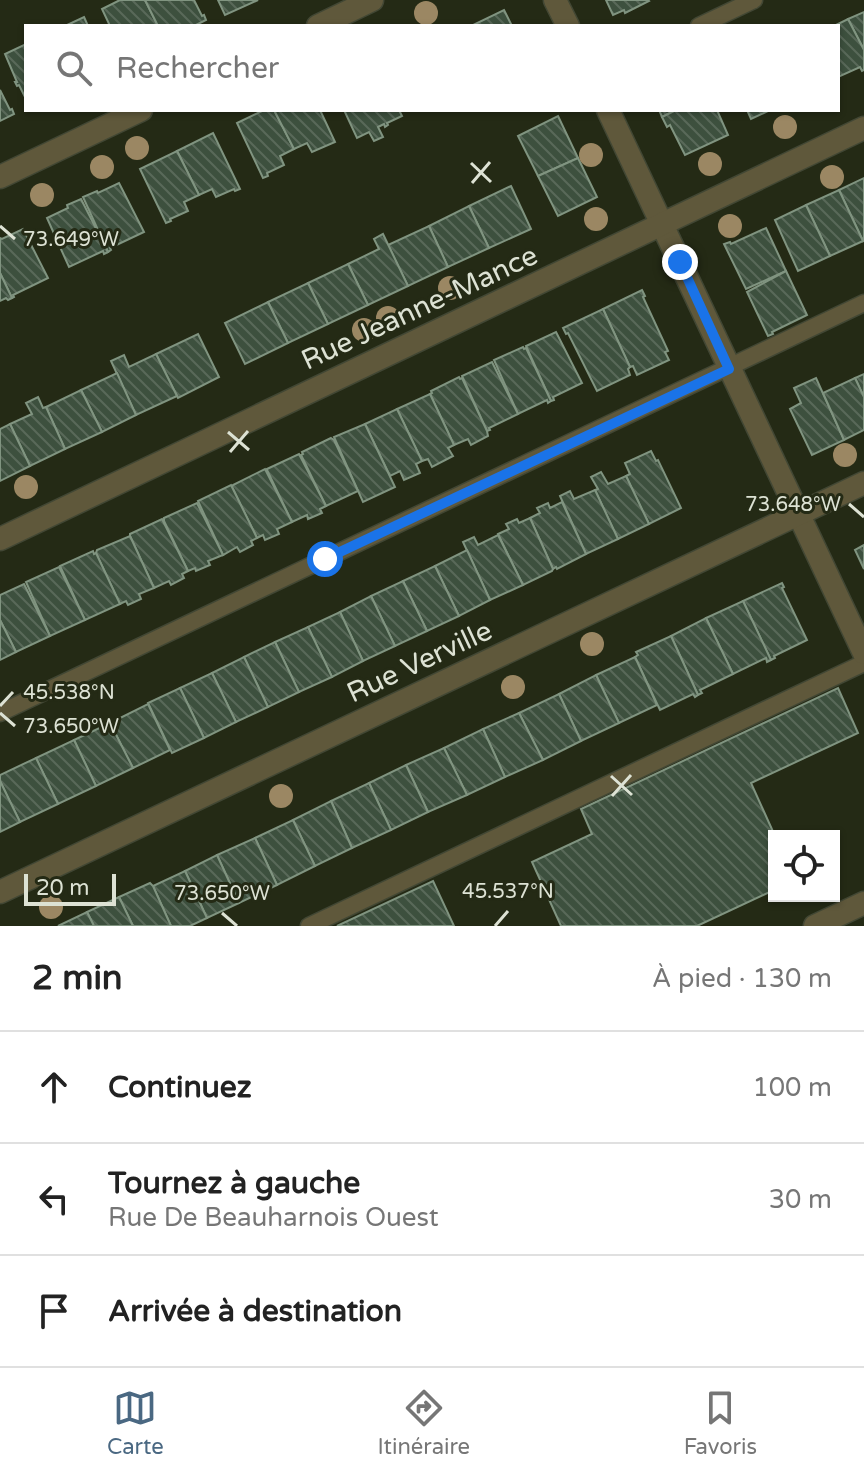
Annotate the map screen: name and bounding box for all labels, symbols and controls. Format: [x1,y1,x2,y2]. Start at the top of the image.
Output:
search box [24,24,840,112]
icon: search [52,46,96,90]
text: Rechercher [116,50,279,87]
text: 73.649°W [23,228,119,252]
street label: Rue Jeanne-Mance [296,238,543,378]
route end [662,244,698,280]
text: 73.648°W [745,493,841,517]
route start [307,541,343,577]
street label: Rue Verville [341,613,497,710]
text: 45.538°N [23,681,115,705]
text: 73.650°W [23,715,119,739]
map controls [768,830,840,902]
button: locate [768,830,840,902]
scale bar [24,870,116,906]
text: 20 m [36,875,90,901]
text: 45.537°N [462,880,554,904]
text: 73.650°W [174,882,270,906]
text: 2 min [32,958,123,999]
text: À pied · 130 m [652,963,832,994]
icon: ahead [32,1065,76,1109]
text: Continuez [108,1069,252,1106]
text: 100 m [752,1072,832,1103]
text: Tournez à gauche [108,1165,360,1202]
icon: left [32,1177,76,1221]
text: 30 m [769,1184,832,1215]
text: Rue De Beauharnois Ouest [108,1202,439,1233]
icon: arrive [32,1289,76,1333]
text: Arrivée à destination [108,1293,402,1330]
tab: Carte [107,1386,164,1460]
tab: Itinéraire [377,1386,470,1460]
tab: Favoris [684,1386,757,1460]

